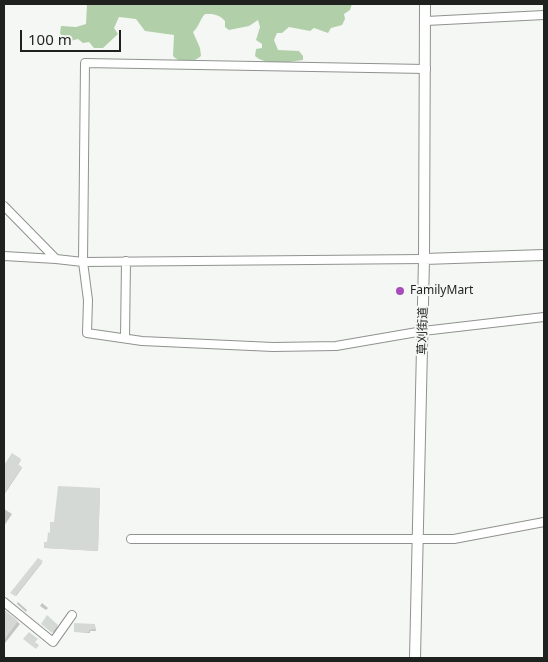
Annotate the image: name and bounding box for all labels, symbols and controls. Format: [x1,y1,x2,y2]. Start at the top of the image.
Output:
scale bar [22,20,124,52]
text: 100 m [28,29,72,49]
place label: FamilyMart [410,284,473,298]
marker: FamilyMart [394,285,406,297]
street label: 草刈街道 [415,307,431,355]

